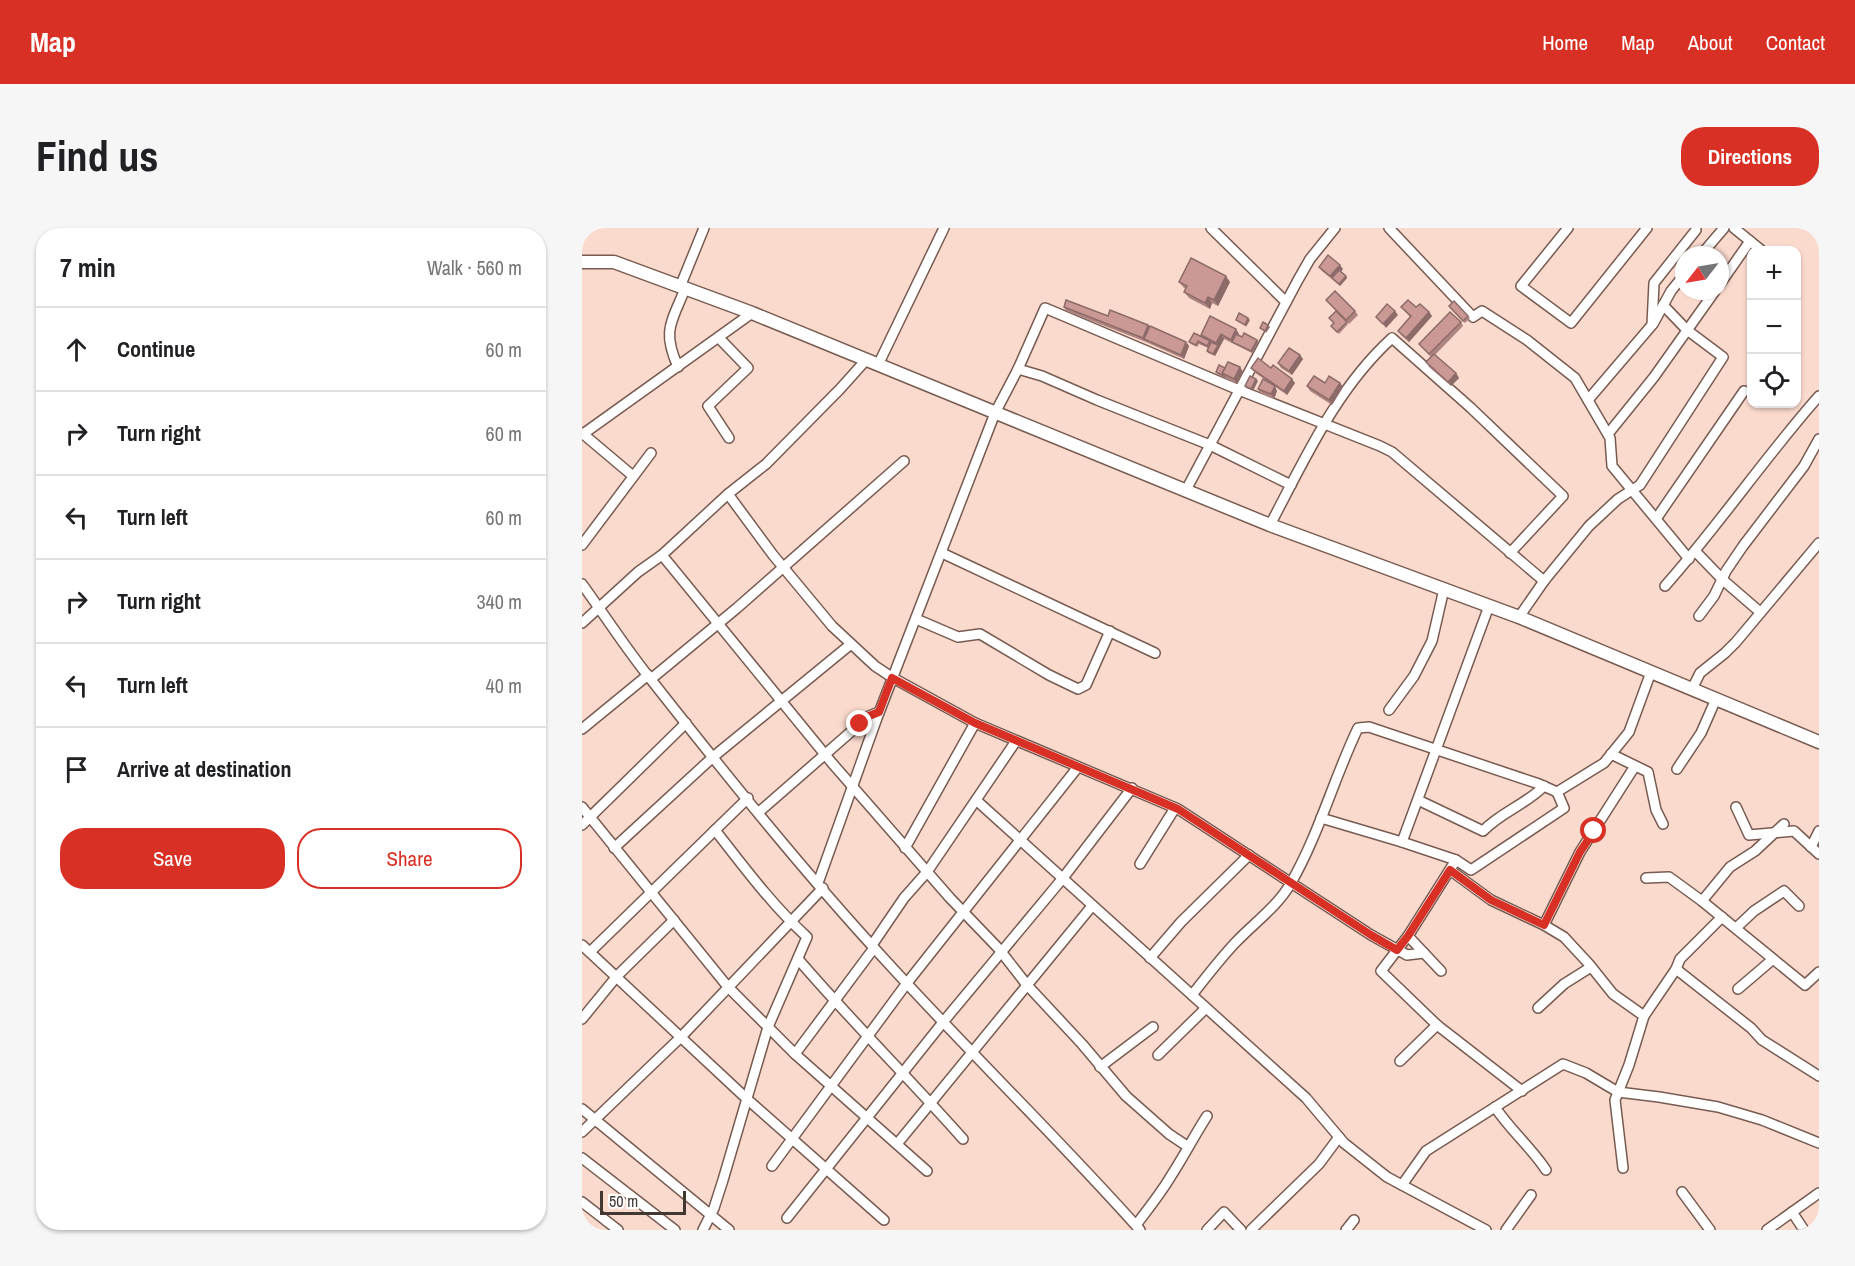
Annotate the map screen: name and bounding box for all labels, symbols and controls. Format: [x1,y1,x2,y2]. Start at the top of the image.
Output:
text: Map [30,23,76,61]
text: Home [1542,28,1588,57]
text: Map [1621,28,1655,57]
text: About [1688,28,1733,57]
text: Contact [1766,28,1825,57]
button: Directions [1681,127,1819,186]
text: Find us [36,128,158,184]
north arrow [1675,246,1729,300]
map controls [1747,246,1801,408]
button: + [1747,246,1801,300]
text: 7 min [60,250,116,285]
text: Walk · 560 m [427,254,522,281]
button: − [1747,300,1801,354]
icon: ahead [60,333,93,366]
text: Continue [117,334,195,364]
text: 60 m [486,336,522,363]
button: locate [1747,354,1801,408]
icon: right [60,417,93,450]
text: Turn right [117,418,201,448]
text: 60 m [486,420,522,447]
icon: left [60,501,93,534]
text: Turn left [117,502,188,532]
text: 60 m [486,504,522,531]
icon: right [60,585,93,618]
text: Turn right [117,586,201,616]
text: 340 m [476,588,522,615]
icon: left [60,669,93,702]
text: Turn left [117,670,188,700]
text: 40 m [486,672,522,699]
route end [846,710,872,736]
icon: arrive [60,753,93,786]
text: Arrive at destination [117,754,291,784]
route start [1580,817,1606,843]
button: Save [60,828,285,889]
button: Share [297,828,522,889]
scale bar [600,1188,686,1216]
text: 50 m [609,1190,638,1212]

